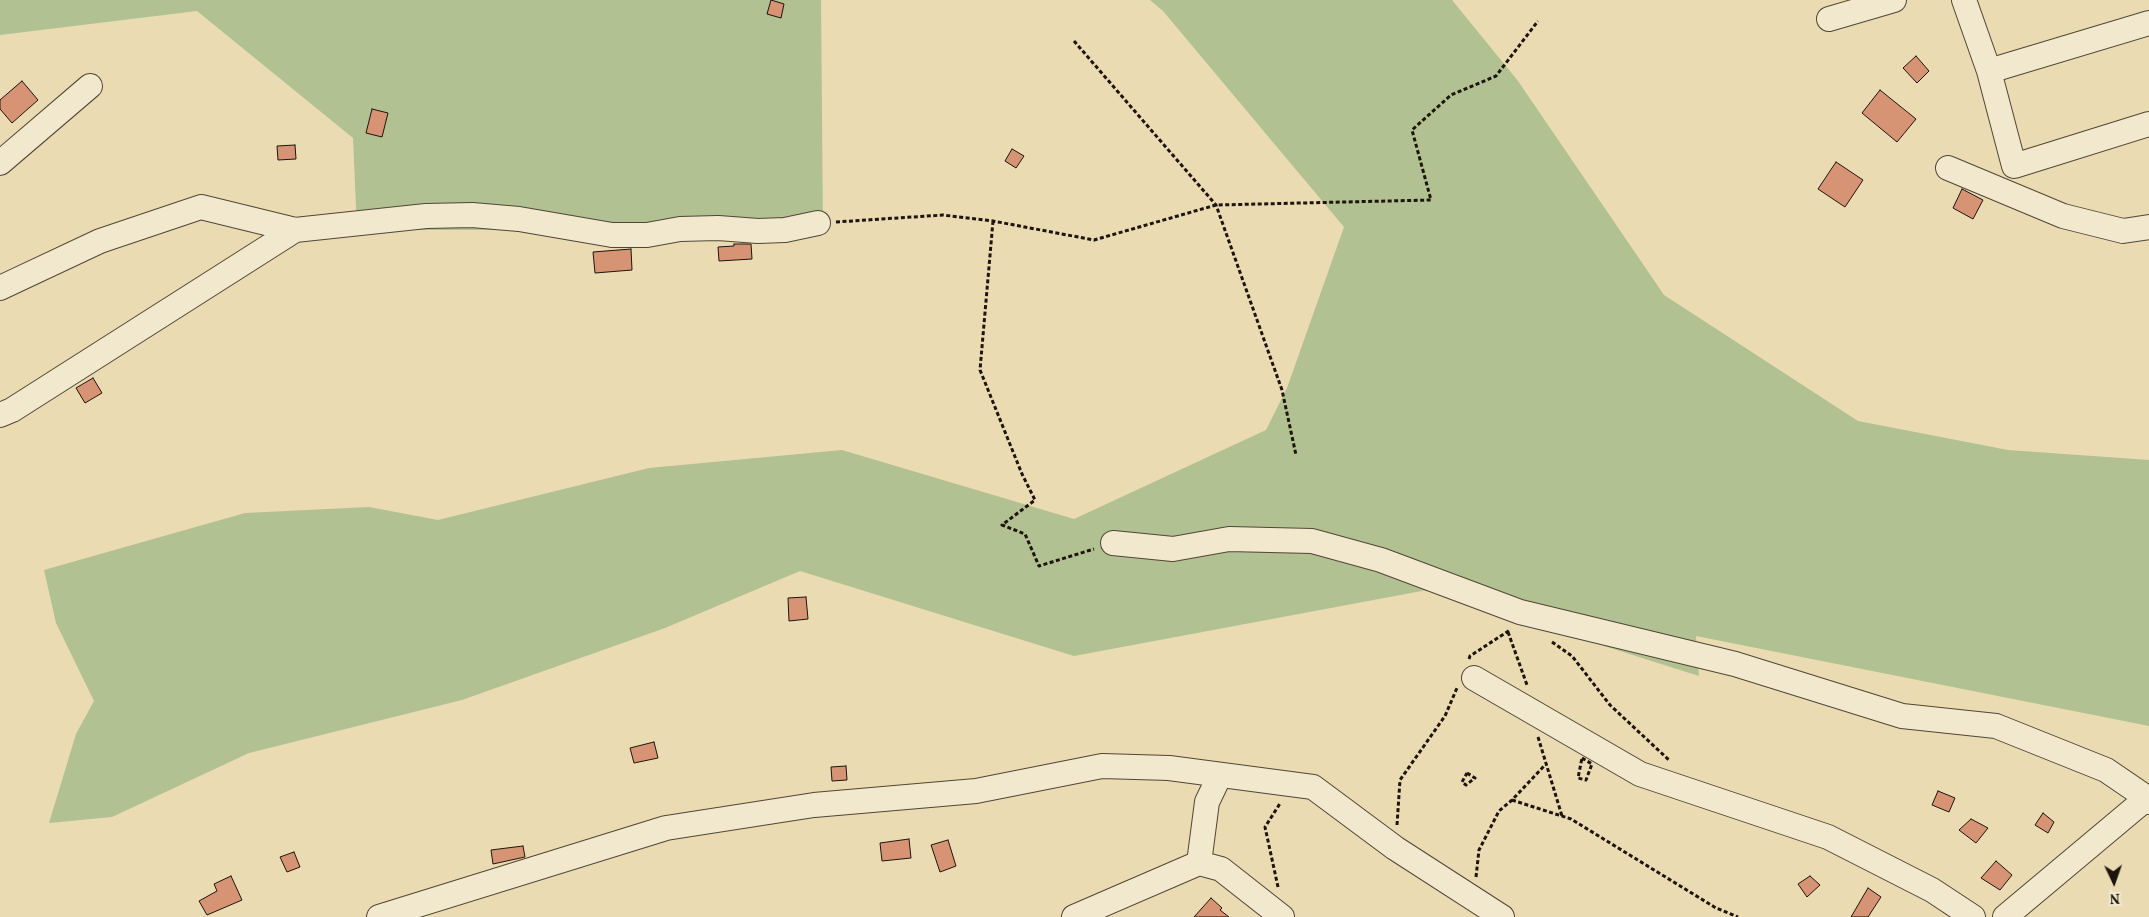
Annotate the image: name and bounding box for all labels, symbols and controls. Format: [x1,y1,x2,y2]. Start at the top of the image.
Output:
north arrow [2089,857,2139,907]
text: N [2109,888,2120,907]

